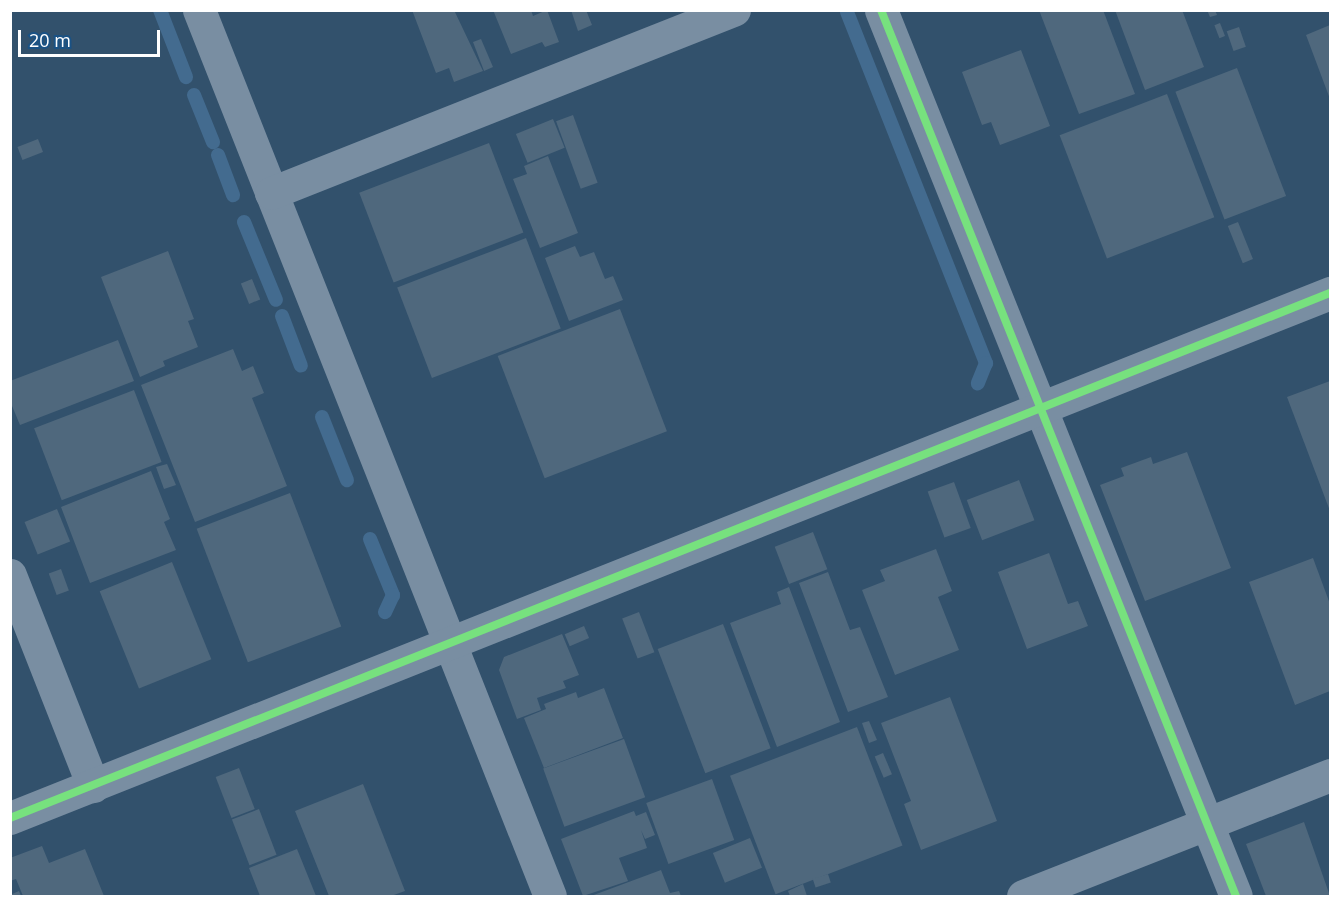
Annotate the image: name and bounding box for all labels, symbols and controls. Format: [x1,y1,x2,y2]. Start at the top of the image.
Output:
scale bar [21,18,164,56]
text: 20 m [29,28,71,52]

